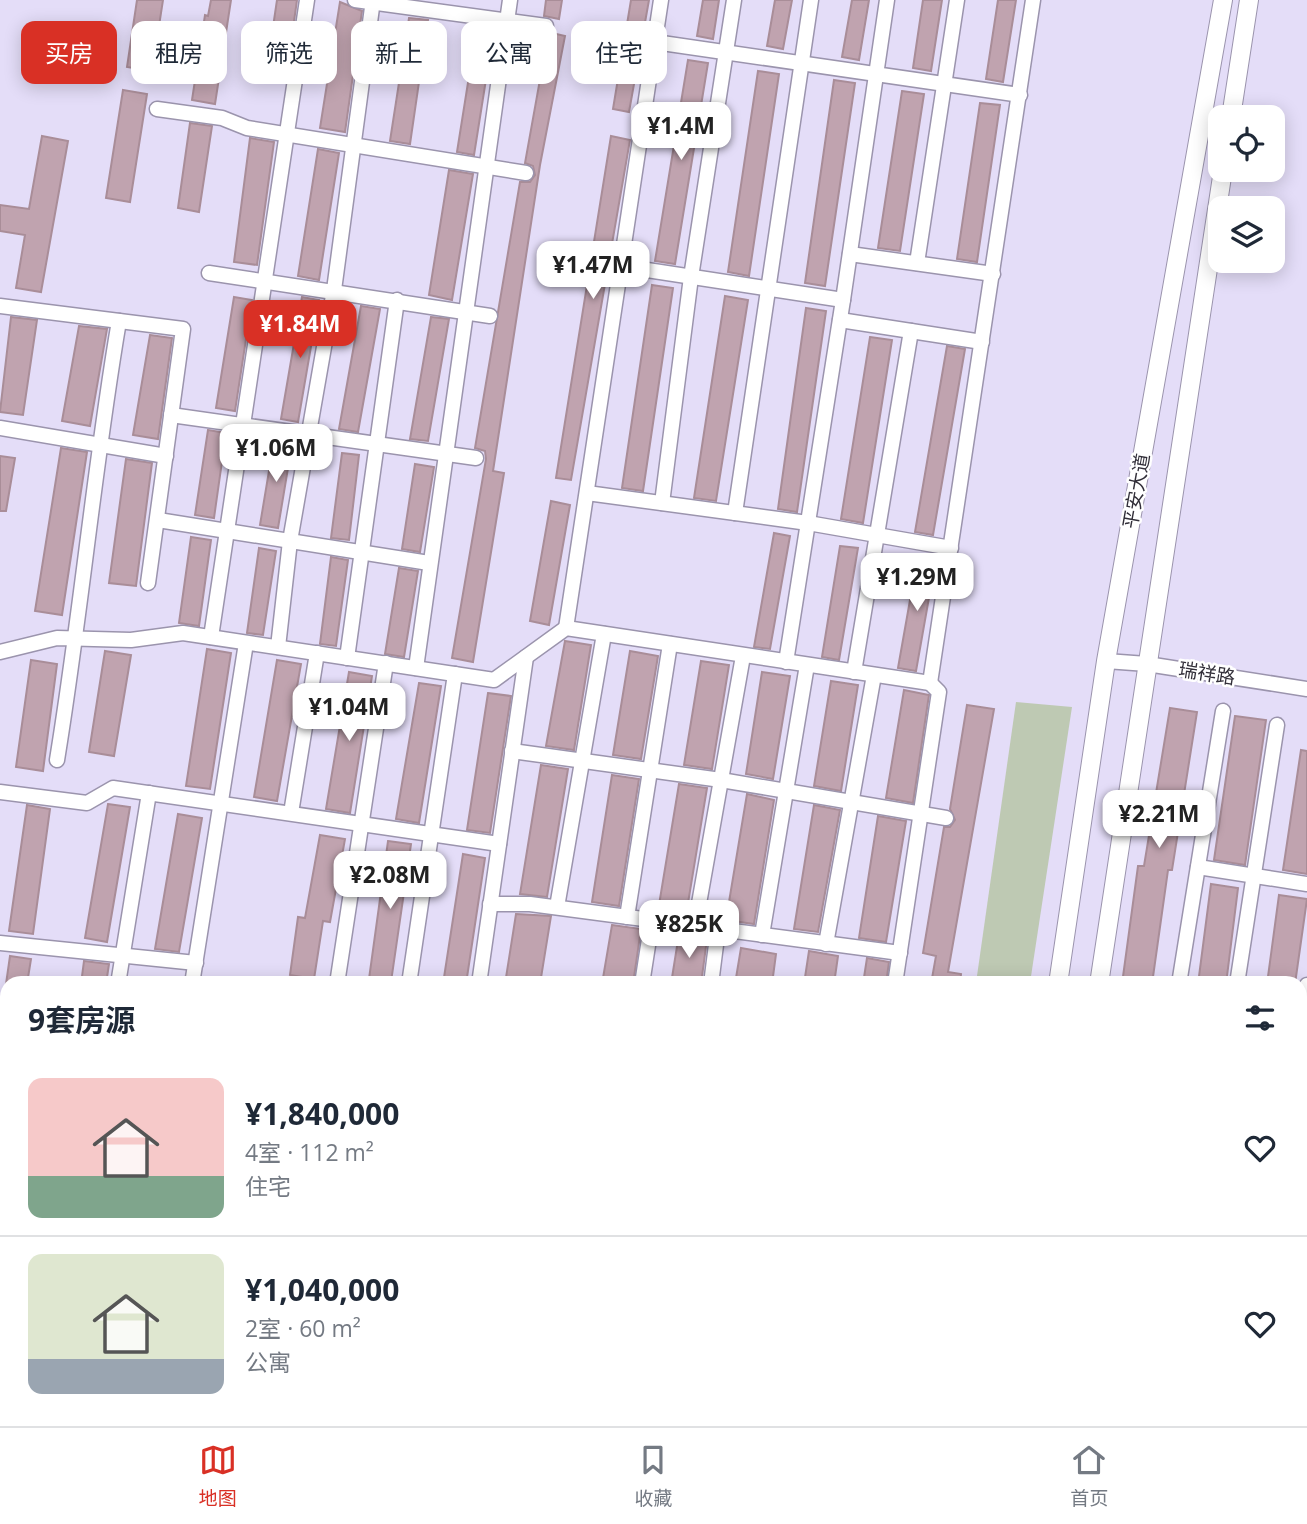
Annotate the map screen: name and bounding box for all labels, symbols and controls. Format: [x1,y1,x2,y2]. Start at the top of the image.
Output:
chip: 买房 [21,21,117,84]
chip: 租房 [131,21,227,84]
chip: 筛选 [241,21,337,84]
chip: 新上 [351,21,447,84]
chip: 公寓 [461,21,557,84]
chip: 住宅 [571,21,667,84]
pin: ¥1.4M [632,102,730,162]
map controls [1208,105,1285,273]
button: locate [1208,105,1285,182]
text: ¥1.4M [647,109,715,141]
button: layers [1208,196,1285,273]
pin: ¥1.47M [536,242,650,301]
text: ¥1.47M [553,248,633,280]
pin: ¥1.84M [243,300,357,360]
text: ¥1.84M [260,307,340,339]
pin: ¥1.06M [219,424,333,484]
text: ¥1.06M [236,431,316,463]
street label: 平安大道 [1117,451,1155,531]
pin: ¥1.29M [860,554,974,613]
text: ¥1.29M [877,560,957,592]
street label: 瑞祥路 [1177,656,1237,690]
pin: ¥1.04M [292,684,406,743]
text: ¥1.04M [309,690,389,722]
pin: ¥2.21M [1102,790,1216,850]
text: ¥2.21M [1119,797,1199,829]
pin: ¥2.08M [333,852,447,911]
text: ¥2.08M [350,858,430,890]
pin: ¥825K [640,900,738,960]
text: ¥825K [655,907,723,939]
text: 9套房源 [28,999,135,1040]
icon: filters [1241,999,1279,1037]
text: ¥1,840,000 [245,1093,399,1134]
icon: home [84,1106,168,1190]
icon: heart [1241,1129,1279,1167]
text: 4室 · 112 m² [245,1136,374,1168]
text: 住宅 [245,1170,291,1202]
text: ¥1,040,000 [245,1269,399,1310]
icon: home [84,1282,168,1366]
icon: heart [1241,1305,1279,1343]
text: 2室 · 60 m² [245,1312,361,1344]
text: 公寓 [245,1346,291,1378]
tab: 地图 [199,1441,237,1511]
tab: 收藏 [634,1441,672,1511]
tab: 首页 [1070,1441,1108,1511]

